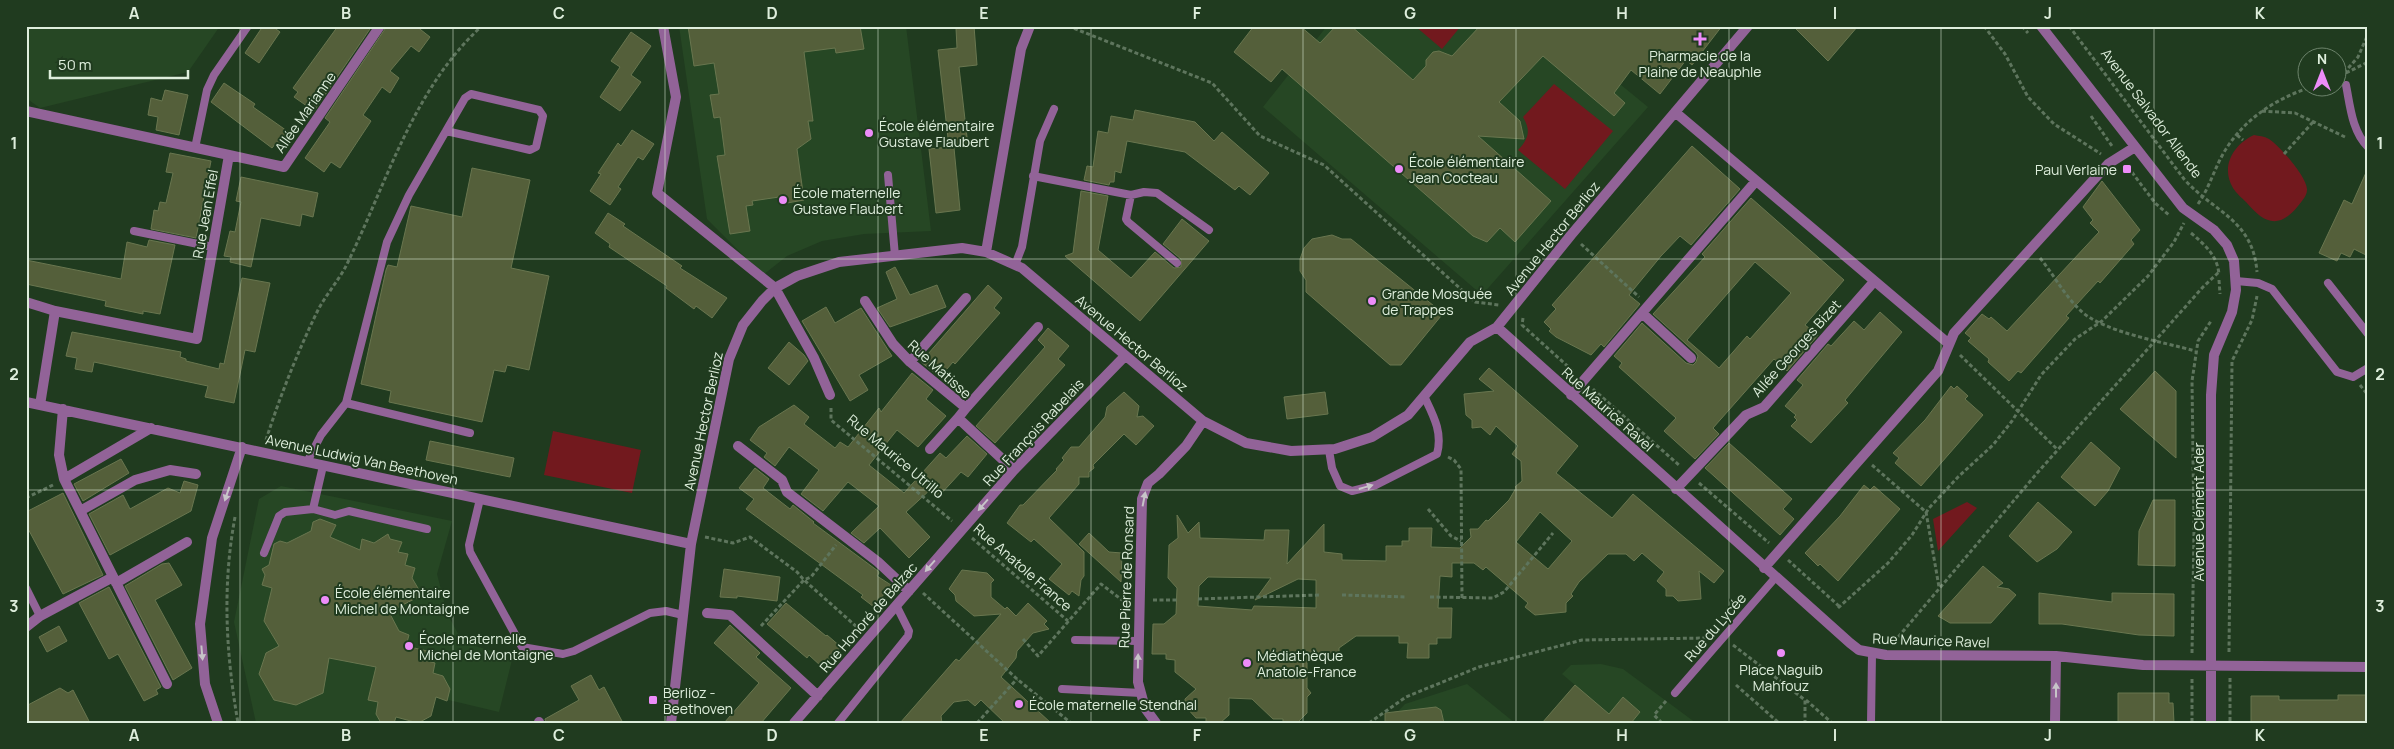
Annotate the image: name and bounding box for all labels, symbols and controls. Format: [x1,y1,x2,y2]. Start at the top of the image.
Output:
text: A [129,2,140,24]
text: B [341,2,351,24]
text: C [553,2,565,24]
text: D [766,2,778,24]
text: E [979,2,989,24]
text: F [1193,2,1202,24]
text: G [1404,2,1416,24]
text: H [1616,2,1628,24]
text: I [1833,2,1837,24]
text: J [2044,2,2052,24]
text: K [2255,2,2266,24]
marker: Pharmacie de la Plaine de Neauphle [1694,33,1706,45]
street label: Avenue Salvador Allende [2097,44,2207,182]
place label: Pharmacie de la Plaine de Neauphle [1638,46,1762,81]
scale bar [50,48,188,80]
north arrow [2296,48,2346,98]
text: N [2317,49,2327,68]
text: 50 m [58,54,92,75]
street label: Allée Marianne [270,68,340,156]
place label: École élémentaire Gustave Flaubert [879,116,994,151]
marker: École élémentaire Gustave Flaubert [863,127,875,139]
text: 1 [10,132,18,154]
text: 1 [2376,132,2384,154]
place label: École élémentaire Jean Cocteau [1409,152,1524,187]
place label: Paul Verlaine [2035,160,2117,179]
marker: École élémentaire Jean Cocteau [1393,163,1405,175]
marker: Paul Verlaine [2121,163,2133,175]
street label: Rue Jean Effel [188,168,222,260]
street label: Avenue Hector Berlioz [1500,177,1604,299]
place label: École maternelle Gustave Flaubert [793,183,903,218]
marker: École maternelle Gustave Flaubert [777,194,789,206]
place label: Grande Mosquée de Trappes [1382,284,1492,319]
street label: Avenue Hector Berlioz [1072,290,1192,396]
marker: Grande Mosquée de Trappes [1366,295,1378,307]
street label: Allée Georges Bizet [1747,295,1845,401]
street label: Rue Matisse [904,335,976,403]
street label: Avenue Hector Berlioz [679,350,727,492]
text: 2 [9,363,19,385]
street label: Rue Maurice Ravel [1558,363,1658,455]
text: 2 [2375,363,2385,385]
street label: Rue François Rabelais [978,374,1088,490]
street label: Rue Maurice Utrillo [843,410,949,502]
street label: Avenue Ludwig Van Beethoven [264,429,460,489]
street label: Avenue Clément Ader [2189,443,2208,581]
one-way arrow [1359,483,1374,491]
one-way arrow [223,486,230,501]
one-way arrow [1140,490,1148,506]
one-way arrow [977,499,989,511]
street label: Rue Pierre de Ronsard [1114,506,1138,648]
street label: Rue Anatole France [970,519,1076,615]
street label: Rue Honoré de Balzac [815,558,921,676]
one-way arrow [925,560,936,572]
place label: École élémentaire Michel de Montaigne [335,583,469,618]
street label: Rue du Lycée [1680,589,1750,665]
marker: École élémentaire Michel de Montaigne [319,594,331,606]
text: 3 [9,595,19,617]
text: 3 [2375,595,2385,617]
street label: Rue Maurice Ravel [1872,628,1990,652]
place label: École maternelle Michel de Montaigne [419,629,553,664]
marker: École maternelle Michel de Montaigne [403,640,415,652]
one-way arrow [198,645,206,661]
place label: Médiathèque Anatole-France [1257,646,1357,681]
marker: Place Naguib Mahfouz [1775,647,1787,659]
one-way arrow [1134,653,1142,669]
marker: Médiathèque Anatole-France [1241,657,1253,669]
place label: Place Naguib Mahfouz [1739,660,1823,695]
one-way arrow [2052,681,2060,697]
place label: Berlioz - Beethoven [663,683,733,718]
marker: Berlioz - Beethoven [647,694,659,706]
place label: École maternelle Stendhal [1029,695,1197,714]
marker: École maternelle Stendhal [1013,698,1025,710]
text: A [129,724,140,746]
text: B [341,724,351,746]
text: C [553,724,565,746]
text: D [766,724,778,746]
text: E [979,724,989,746]
text: F [1193,724,1202,746]
text: G [1404,724,1416,746]
text: H [1616,724,1628,746]
text: I [1833,724,1837,746]
text: J [2044,724,2052,746]
text: K [2255,724,2266,746]

